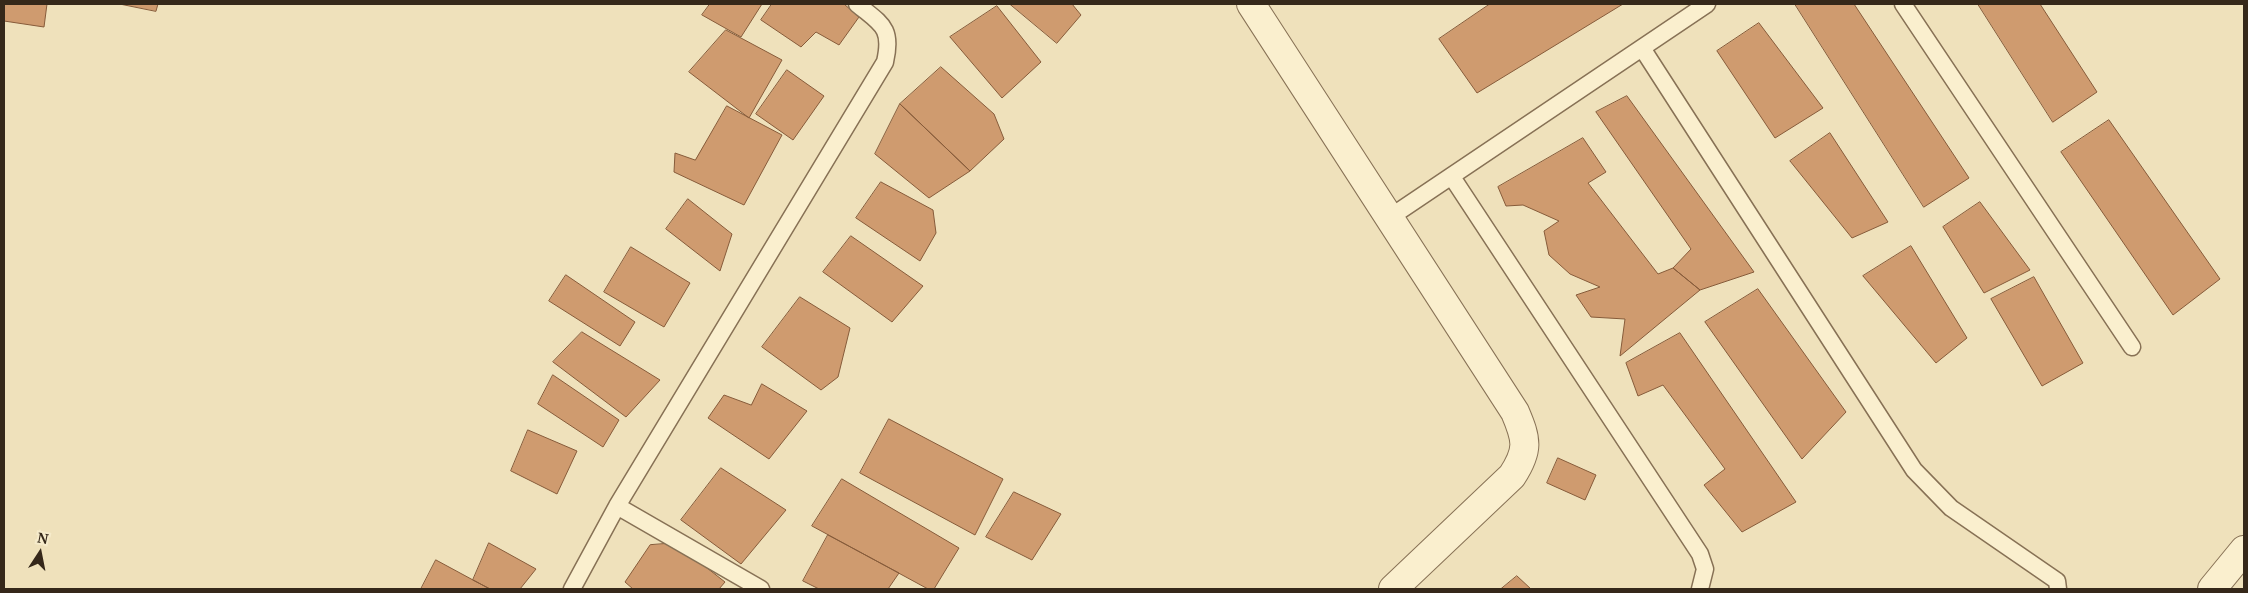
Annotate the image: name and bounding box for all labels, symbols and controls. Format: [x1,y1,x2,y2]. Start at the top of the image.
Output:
text: N [36,527,50,548]
north arrow [15,528,65,578]

